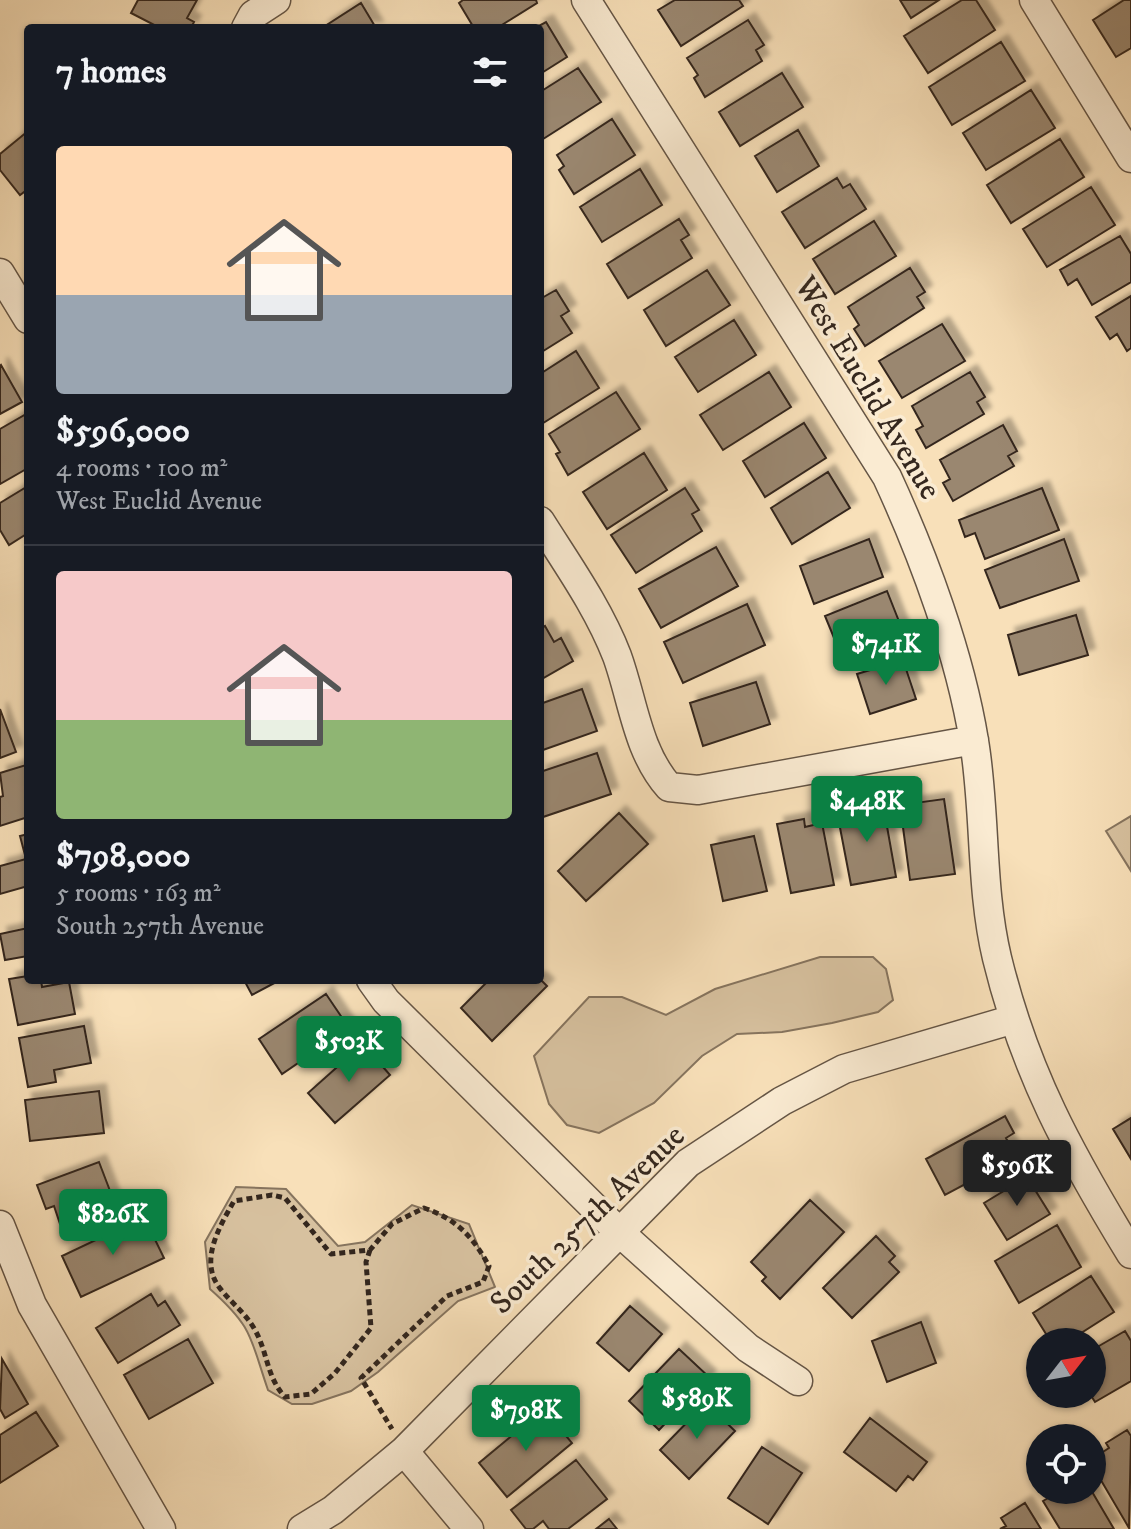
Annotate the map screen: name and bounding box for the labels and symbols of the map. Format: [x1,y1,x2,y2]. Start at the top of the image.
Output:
street label: West Euclid Avenue [784,268,949,507]
pin: $741K [830,619,942,687]
pin: $448K [811,776,923,844]
pin: $503K [293,1016,405,1084]
street label: South 257th Avenue [482,1117,694,1323]
pin: $596K [961,1140,1073,1208]
pin: $826K [57,1189,169,1257]
north arrow [1026,1328,1106,1408]
pin: $589K [641,1373,753,1441]
pin: $798K [470,1385,582,1453]

